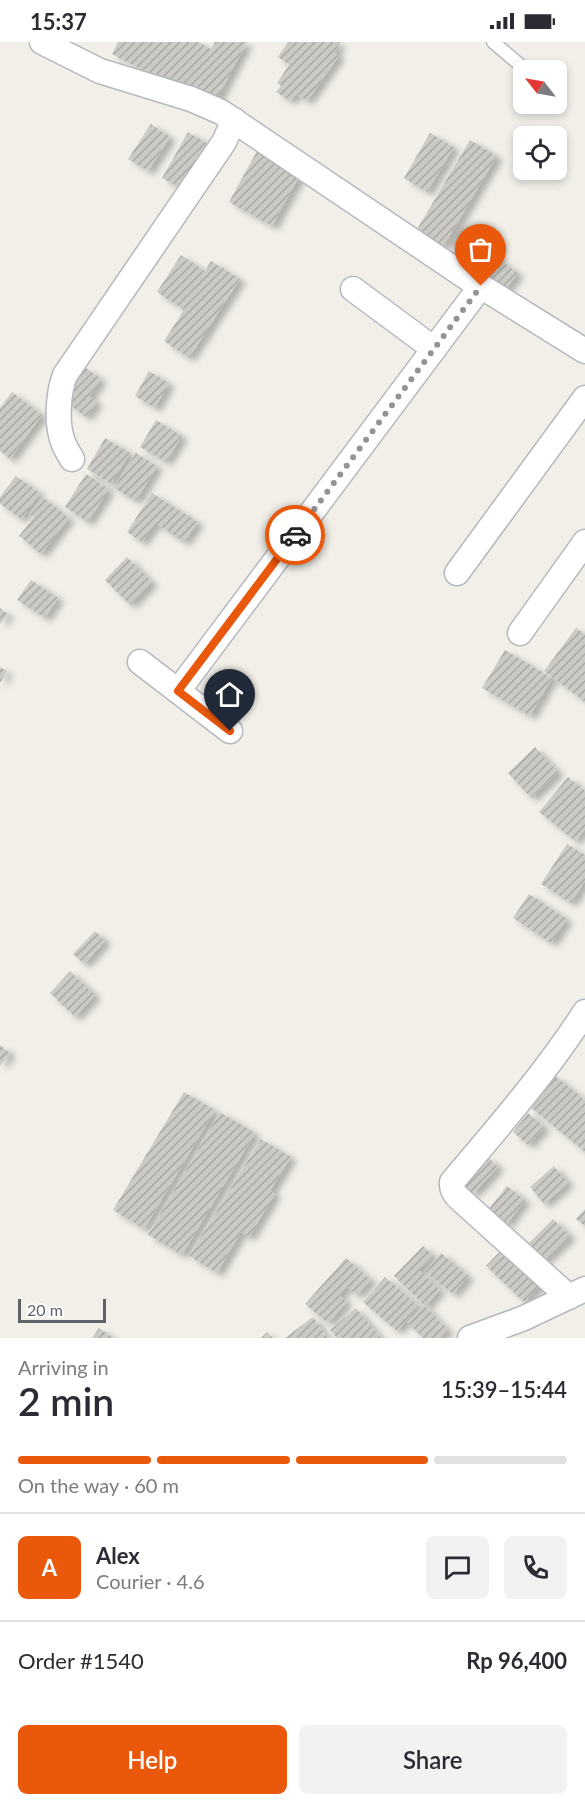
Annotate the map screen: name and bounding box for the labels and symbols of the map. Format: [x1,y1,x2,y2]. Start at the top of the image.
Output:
north arrow [513,60,567,114]
pin [455,224,506,286]
courier [265,505,325,565]
pin [204,669,255,731]
scale bar [18,1296,106,1324]

